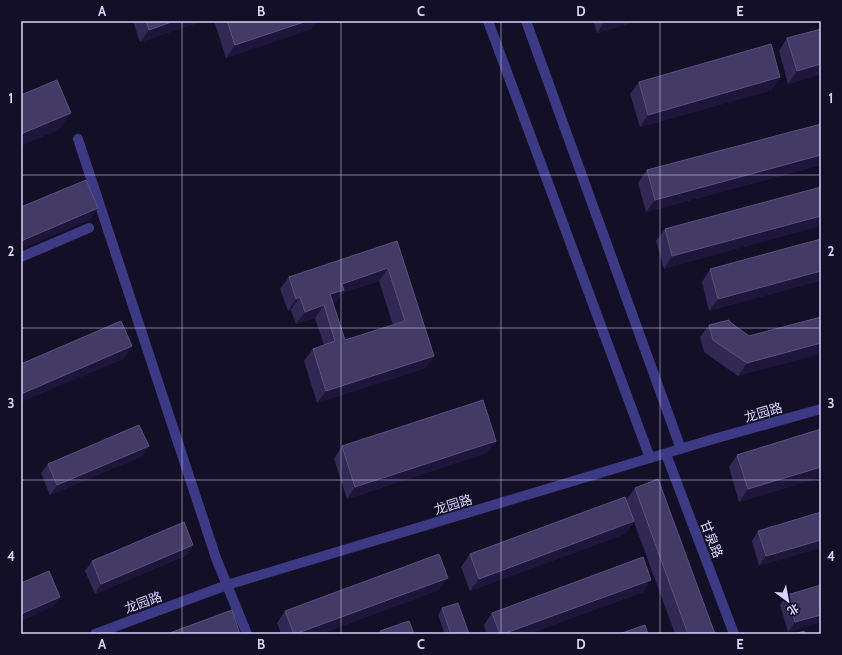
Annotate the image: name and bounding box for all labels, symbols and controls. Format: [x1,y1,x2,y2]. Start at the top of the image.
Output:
text: A [98,3,107,19]
text: B [257,3,265,19]
text: C [417,3,425,19]
text: D [576,3,586,19]
text: E [736,3,744,19]
text: 1 [9,90,13,106]
text: 1 [829,90,833,106]
text: 2 [8,243,15,259]
text: 2 [828,243,835,259]
text: 3 [7,395,15,411]
text: 3 [827,395,835,411]
street label: 龙园路 [742,399,784,425]
street label: 龙园路 [432,491,474,517]
street label: 甘泉路 [698,518,726,560]
text: 4 [7,548,15,564]
text: 4 [827,548,835,564]
north arrow [768,581,808,621]
street label: 龙园路 [122,588,164,616]
text: 北 [785,601,802,618]
text: A [98,636,107,652]
text: B [257,636,265,652]
text: C [417,636,425,652]
text: D [576,636,586,652]
text: E [736,636,744,652]

